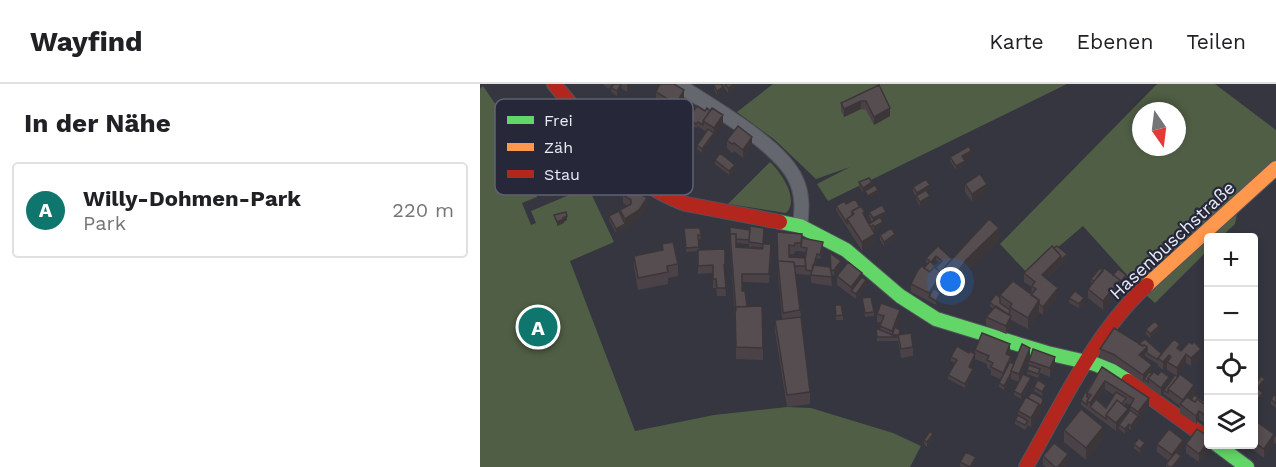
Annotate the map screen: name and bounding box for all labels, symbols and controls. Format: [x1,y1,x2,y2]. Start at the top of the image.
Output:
text: Wayfind [30,25,143,58]
text: Karte [989,29,1044,54]
text: Ebenen [1077,29,1153,54]
text: Teilen [1186,29,1246,54]
legend [495,99,693,195]
north arrow [1132,102,1186,156]
text: In der Nähe [24,108,171,138]
text: Frei [544,111,573,130]
text: Zäh [544,138,573,157]
text: Stau [544,165,580,184]
street label: Hasenbuschstraße [1105,177,1239,303]
text: Willy-Dohmen-Park [83,186,301,211]
text: A [39,198,52,222]
text: 220 m [392,198,454,222]
text: Park [83,211,126,235]
map controls [1204,233,1258,449]
button: + [1204,233,1258,287]
your location [936,267,965,296]
button: − [1204,287,1258,341]
pin: A [518,304,558,350]
button: locate [1204,341,1258,395]
button: layers [1204,395,1258,449]

